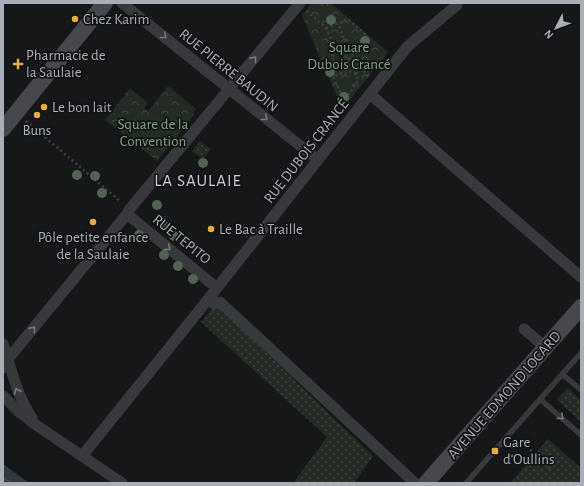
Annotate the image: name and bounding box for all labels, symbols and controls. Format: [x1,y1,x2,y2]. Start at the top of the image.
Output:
north arrow [536,8,576,48]
place label: Chez Karim [83,12,149,27]
marker: Chez Karim [70,14,80,24]
street label: RUE PIERRE BAUDIN [176,26,281,115]
text: N [542,28,556,41]
one-way arrow [159,31,166,38]
park label: Square Dubois Crancé [307,40,391,72]
place label: Pharmacie de la Saulaie [26,48,106,80]
one-way arrow [250,56,257,63]
marker: Pharmacie de la Saulaie [13,59,23,69]
street label: RUE DUBOIS CRANCÉ [260,95,351,206]
place label: Le bon lait [52,100,112,115]
marker: Le bon lait [39,102,49,112]
marker: Buns [32,110,42,120]
one-way arrow [260,113,267,120]
park label: Square de la Convention [118,117,189,149]
place label: Buns [23,123,51,138]
district label: LA SAULAIE [154,172,242,189]
street label: RUE TEPITO [150,212,213,267]
marker: Pôle petite enfance de la Saulaie [88,217,98,227]
place label: Le Bac à Traille [219,222,303,237]
marker: Le Bac à Traille [206,224,216,234]
place label: Pôle petite enfance de la Saulaie [38,230,148,262]
one-way arrow [164,243,171,250]
one-way arrow [28,327,35,334]
street label: AVENUE EDMOND LOCARD [445,328,564,462]
one-way arrow [14,388,22,395]
one-way arrow [556,412,564,419]
place label: Gare d'Oullins [503,435,555,467]
marker: Gare d'Oullins [490,446,500,456]

